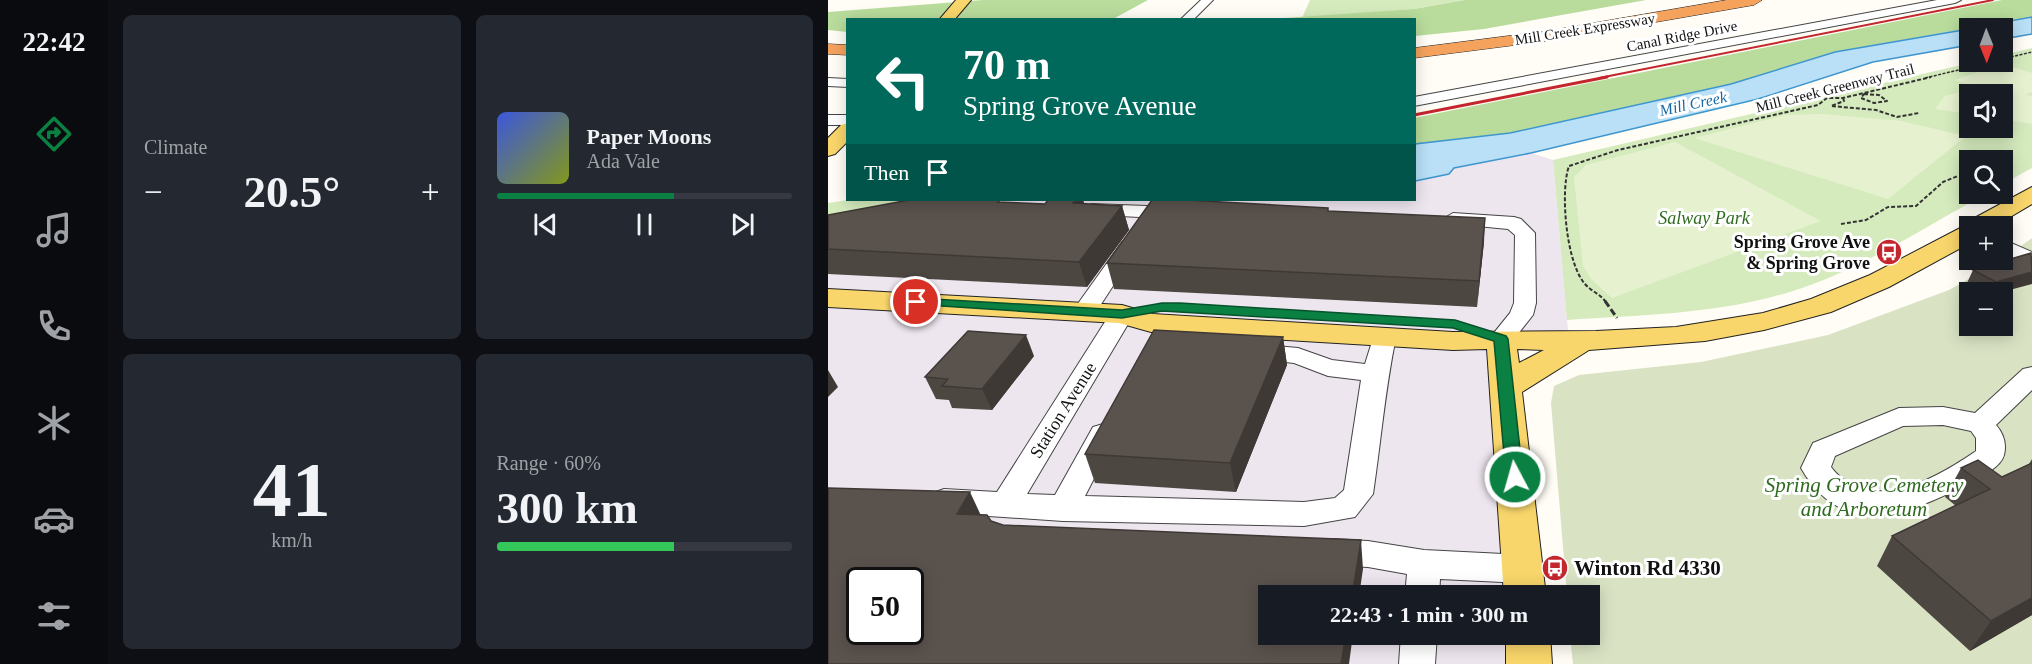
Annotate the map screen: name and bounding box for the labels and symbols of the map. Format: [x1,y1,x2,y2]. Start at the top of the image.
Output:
street label: Mill Creek Expressway [1514,10,1657,48]
street label: Canal Ridge Drive [1625,17,1739,55]
north arrow [1959,18,2013,72]
street label: Mill Creek Greenway Trail [1754,61,1916,115]
water label: Mill Creek [1657,88,1729,119]
park label: Salway Park [1658,208,1751,228]
place label: Spring Grove Ave & Spring Grove [1734,232,1870,273]
bus stop icon: Spring Grove Ave & Spring Grove [1874,237,1904,267]
pin [890,276,941,327]
street label: Station Avenue [1026,358,1100,462]
position arrow [1483,445,1547,509]
park label: Spring Grove Cemetery and Arboretum [1765,473,1964,521]
bus stop icon: Winton Rd 4330 [1540,553,1570,583]
place label: Winton Rd 4330 [1574,556,1721,580]
speed limit sign: 50 [846,567,924,645]

